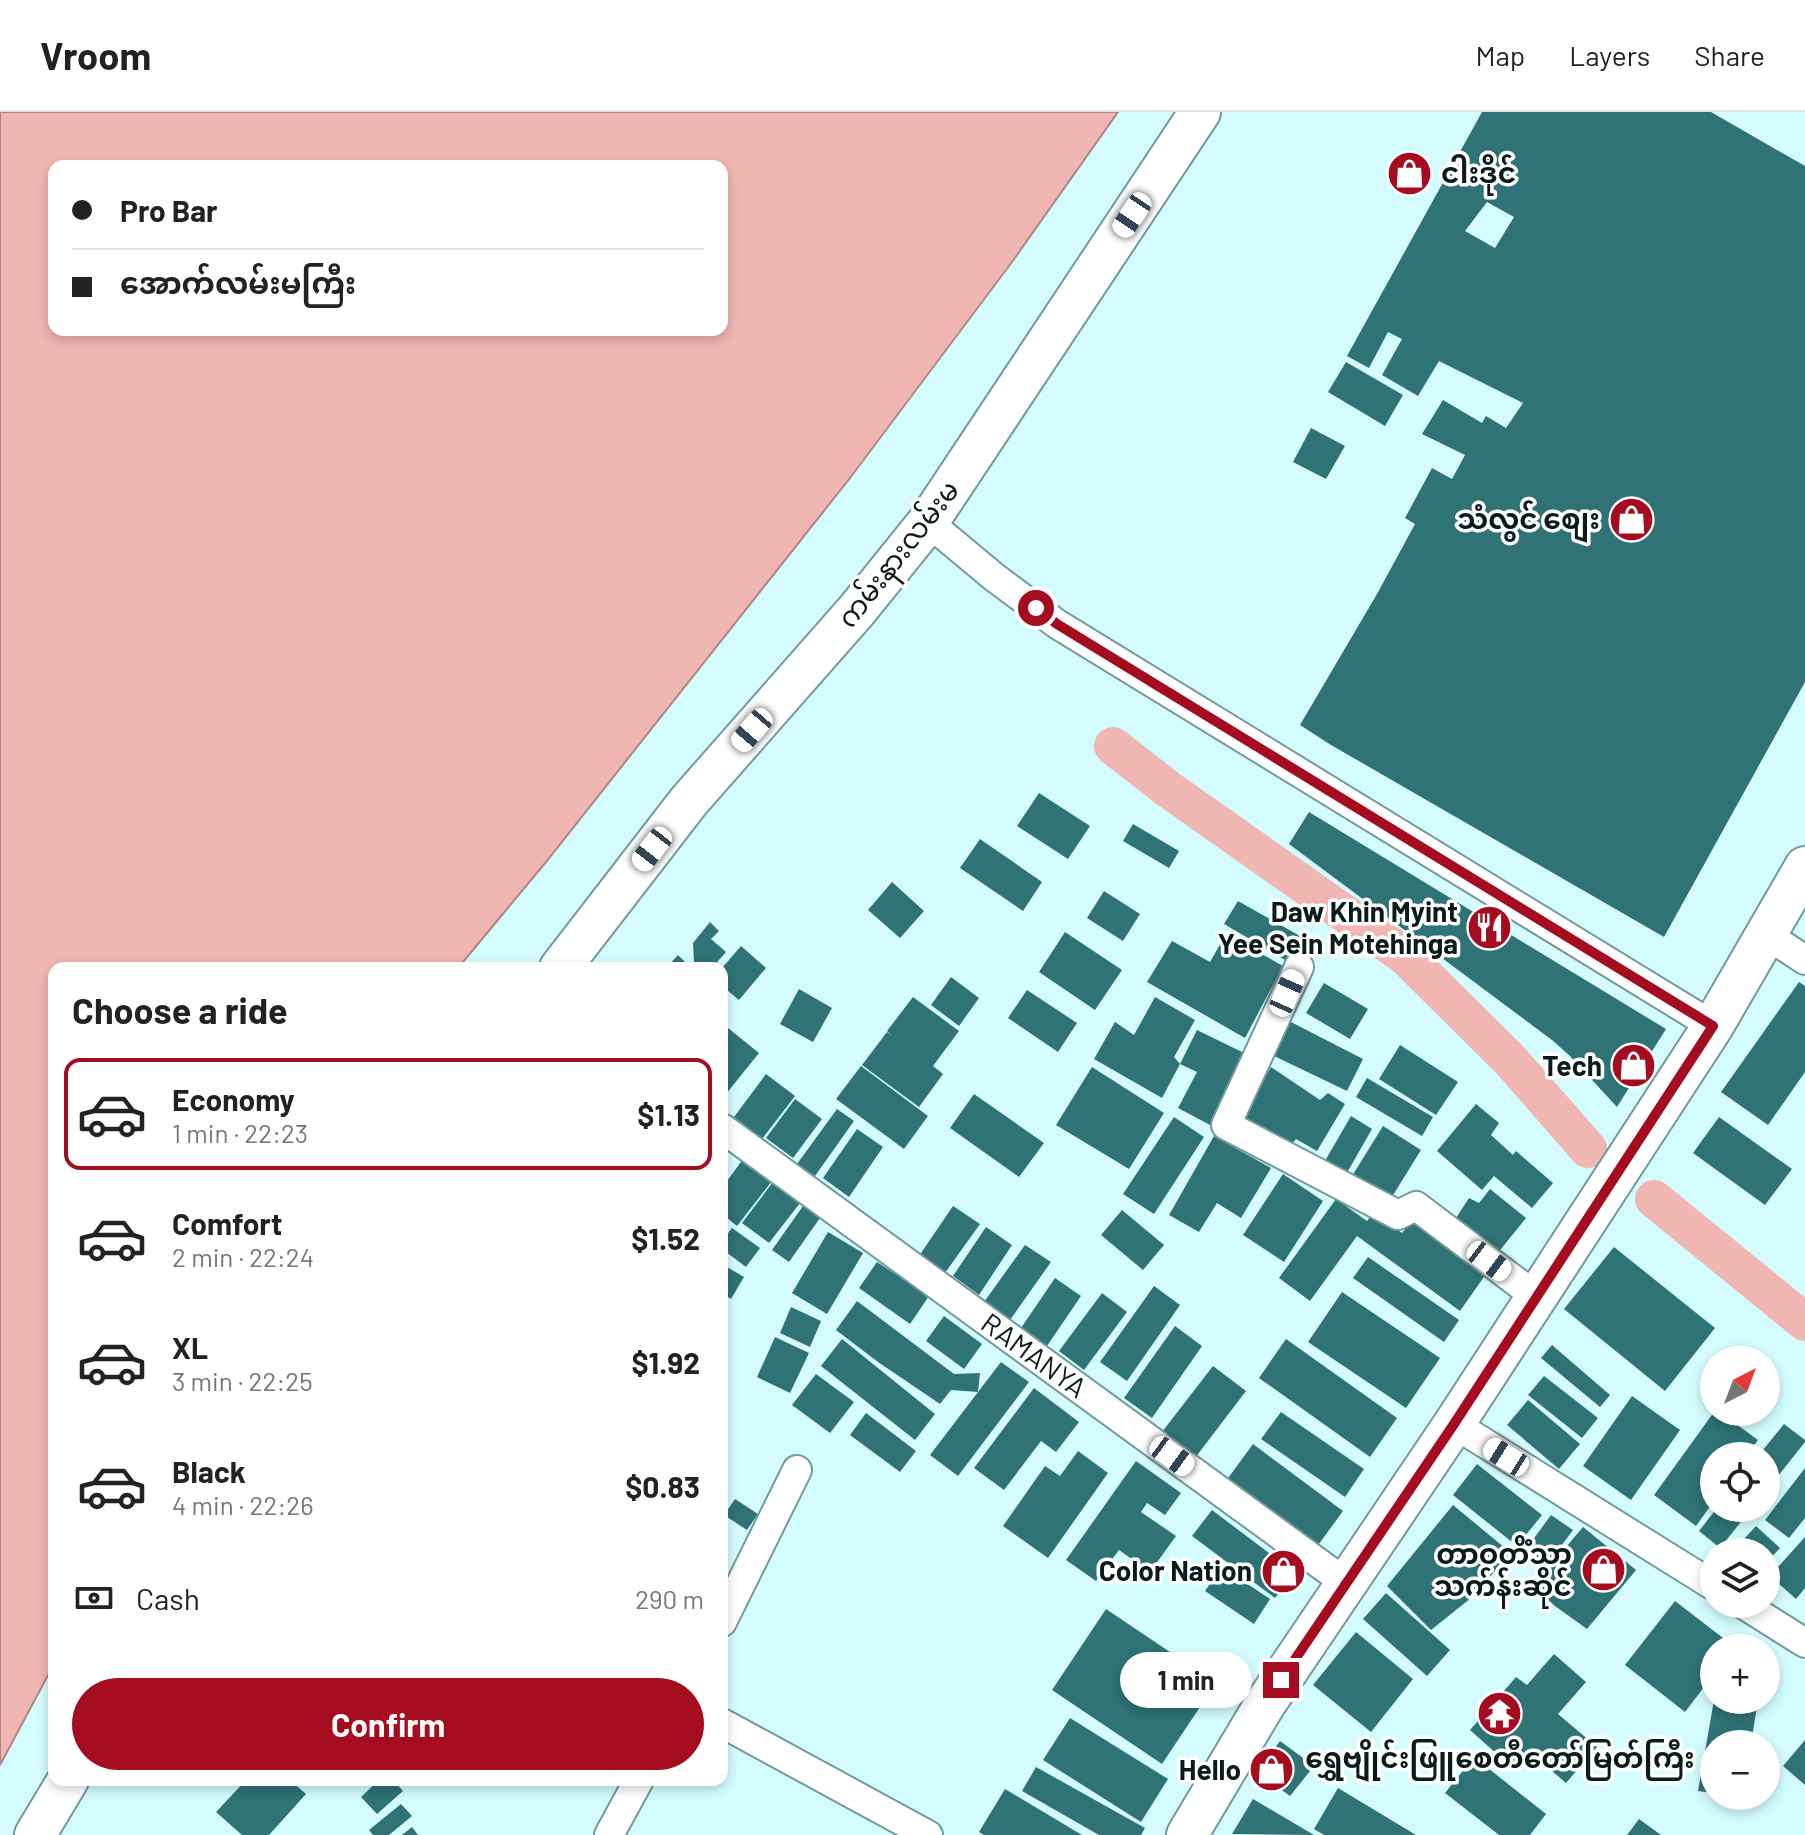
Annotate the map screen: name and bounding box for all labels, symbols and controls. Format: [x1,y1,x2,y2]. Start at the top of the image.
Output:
text: Vroom [40,32,151,78]
text: Map [1475,38,1525,72]
text: Layers [1569,38,1650,72]
text: Share [1694,38,1765,72]
shop icon: ငါးဒိုင် [1386,149,1434,197]
place label: ငါးဒိုင် [1441,154,1516,196]
car [1109,188,1155,242]
text: Pro Bar [120,192,218,228]
text: အောက်လမ်းမကြီး [120,264,356,300]
street label: ကမ်းနားလမ်းမ [829,473,971,638]
shop icon: သံလွင် စျေး [1607,495,1655,543]
place label: သံလွင် စျေး [1457,500,1600,543]
route start [1018,590,1054,626]
car [727,704,777,756]
car [628,823,676,875]
place label: Daw Khin Myint Yee Sein Motehinga [1218,894,1458,960]
restaurant icon: Daw Khin Myint Yee Sein Motehinga [1465,904,1513,952]
car [1266,966,1308,1020]
text: Choose a ride [72,988,288,1031]
shop icon: Tech [1609,1042,1657,1090]
place label: Tech [1542,1048,1602,1082]
icon: car [76,1078,148,1150]
text: Economy [172,1081,295,1117]
text: $1.13 [637,1096,700,1132]
text: 1 min · 22:23 [172,1117,308,1148]
icon: car [76,1202,148,1274]
text: Comfort [172,1205,282,1241]
text: $1.52 [631,1220,700,1256]
car [1463,1237,1515,1285]
text: 2 min · 22:24 [172,1241,314,1272]
street label: RAMANYA [975,1305,1094,1404]
icon: car [76,1326,148,1398]
text: XL [172,1329,208,1365]
text: $1.92 [631,1344,700,1380]
north arrow [1700,1346,1780,1426]
map controls [1700,1346,1780,1810]
text: 3 min · 22:25 [172,1365,313,1396]
car [1146,1432,1198,1480]
car [1479,1434,1533,1480]
button: locate [1700,1442,1780,1522]
icon: car [76,1450,148,1522]
text: Black [172,1453,246,1489]
text: $0.83 [625,1468,700,1504]
text: 4 min · 22:26 [172,1489,314,1520]
place label: တာဝတိံသာ သက်န်းဆိုင် [1434,1535,1572,1609]
button: layers [1700,1538,1780,1618]
shop icon: တာဝတိံသာ သက်န်းဆိုင် [1579,1546,1627,1594]
shop icon: Color Nation [1259,1547,1307,1595]
place label: Color Nation [1099,1553,1252,1587]
icon: cash [72,1576,116,1620]
text: Cash [136,1580,200,1616]
text: 290 m [635,1583,704,1614]
button: + [1700,1634,1780,1714]
callout: 1 min [1121,1652,1253,1708]
route end [1263,1662,1299,1698]
text: 1 min [1158,1664,1214,1695]
button: Confirm [72,1678,704,1770]
temple icon: ရွှေဗျိုင်းဖြူစေတီတော်မြတ်ကြီး [1476,1689,1524,1737]
button: − [1700,1730,1780,1810]
place label: ရွှေဗျိုင်းဖြူစေတီတော်မြတ်ကြီး [1305,1739,1695,1782]
shop icon: Hello [1248,1746,1296,1794]
place label: Hello [1179,1752,1241,1786]

